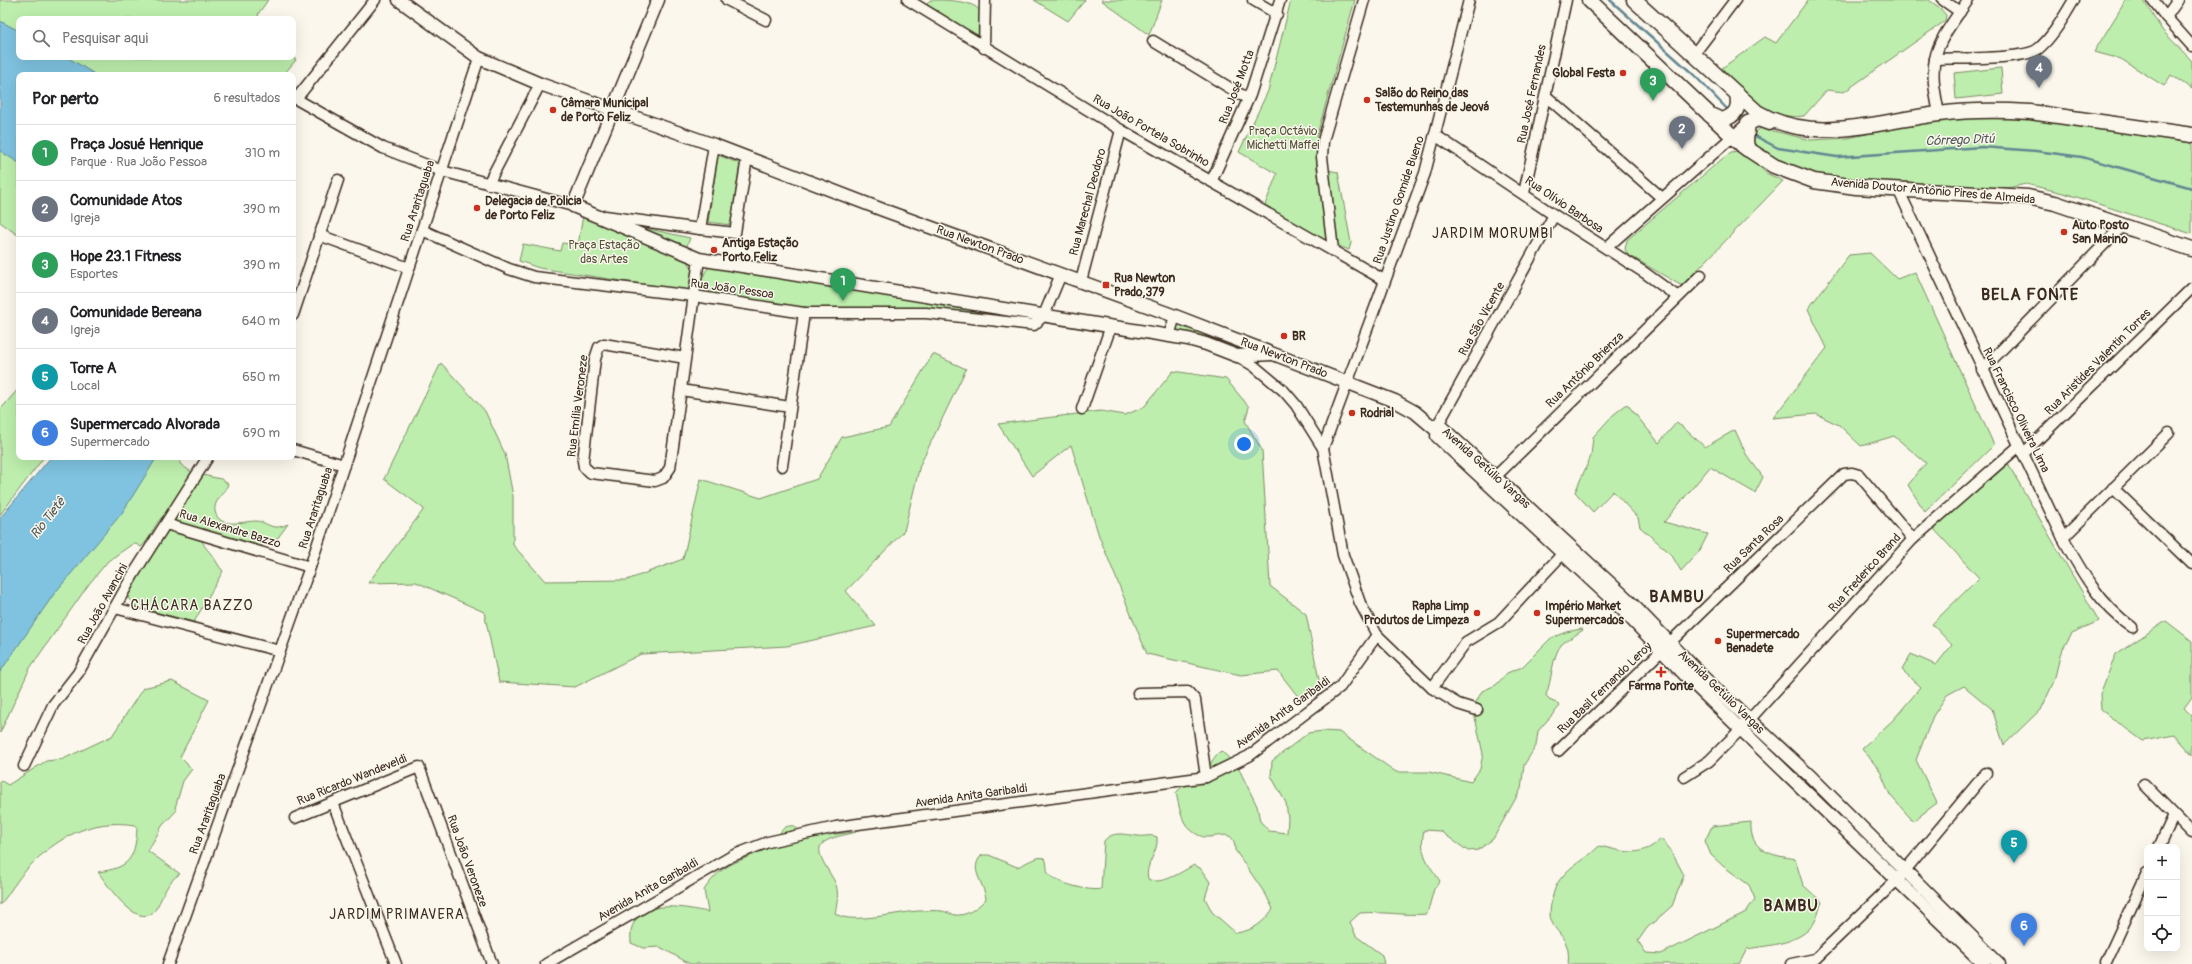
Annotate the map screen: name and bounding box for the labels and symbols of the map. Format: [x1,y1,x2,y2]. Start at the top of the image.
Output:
street label: Rua José Fernandes [1514,42,1550,145]
street label: Rua José Motta [1216,47,1258,126]
pin: 4 [2026,55,2052,88]
place label: Global Festa [1552,66,1615,81]
marker: Global Festa [1618,68,1628,78]
pin: 3 [1640,68,1666,101]
place label: Salão do Reino das Testemunhas de Jeová [1374,86,1490,115]
street label: Rua João Portela Sobrinho [1090,91,1212,171]
marker: Salão do Reino das Testemunhas de Jeová [1362,95,1372,105]
place label: Câmara Municipal de Porto Feliz [561,96,649,125]
marker: Câmara Municipal de Porto Feliz [548,105,558,115]
pin: 2 [1669,116,1695,149]
park label: Praça Octávio Michetti Maffei [1247,124,1319,153]
water label: Córrego Ditú [1925,131,1996,149]
street label: Rua Justino Gomide Bueno [1370,133,1428,266]
street label: Rua Marechal Deodoro [1066,146,1110,257]
street label: Rua Araritaguaba [398,158,438,244]
street label: Rua Olívio Barbosa [1522,173,1606,237]
street label: Avenida Doutor Antônio Pires de Almeida [1830,175,2036,207]
place label: Delegacia de Policia de Porto Feliz [485,194,582,223]
marker: Delegacia de Policia de Porto Feliz [472,203,482,213]
place label: Auto Posto San Marino [2072,218,2129,247]
street label: Rua Newton Prado [934,222,1026,268]
district label: JARDIM MORUMBI [1432,225,1554,242]
marker: Auto Posto San Marino [2059,227,2069,237]
place label: Antiga Estação Porto Feliz [722,236,799,265]
park label: Praça Estação das Artes [568,238,640,267]
marker: Antiga Estação Porto Feliz [709,245,719,255]
pin: 1 [830,268,856,301]
place label: Rua Newton Prado,379 [1114,271,1175,300]
street label: Rua João Pessoa [689,276,775,302]
street label: Rua São Vicente [1456,279,1508,358]
marker: Rua Newton Prado,379 [1101,280,1111,290]
district label: BELA FONTE [1981,285,2079,305]
street label: Rua Aristides Valentin Torres [2042,305,2155,418]
place label: BR [1292,329,1306,344]
street label: Rua Antônio Brienza [1543,329,1627,411]
marker: BR [1279,331,1289,341]
street label: Rua Newton Prado [1238,334,1330,382]
street label: Rua Francisco Oliveira Lima [1979,345,2053,475]
street label: Rua Emília Veroneze [564,354,592,458]
place label: Rodrial [1360,406,1394,421]
marker: Rodrial [1347,408,1357,418]
street label: Avenida Getúlio Vargas [1439,424,1534,512]
your location [1234,434,1254,454]
street label: Rua Araritaguaba [296,465,336,551]
water label: Rio Tietê [27,493,70,542]
street label: Rua Alexandre Bazzo [177,506,283,552]
street label: Rua Santa Rosa [1721,511,1787,576]
street label: Rua Frederico Brand [1826,530,1904,615]
street label: Rua João Avancini [75,561,131,647]
district label: BAMBU [1649,587,1705,607]
district label: CHÁCARA BAZZO [131,596,253,614]
place label: Rapha Limp Produtos de Limpeza [1364,599,1469,628]
place label: Império Market Supermercados [1545,599,1625,628]
marker: Rapha Limp Produtos de Limpeza [1472,608,1482,618]
marker: Império Market Supermercados [1532,608,1542,618]
place label: Supermercado Benadete [1726,627,1800,656]
marker: Supermercado Benadete [1713,636,1723,646]
street label: Rua Basil Fernando Leroy [1555,639,1655,737]
street label: Avenida Getúlio Vargas [1675,647,1768,737]
marker: Farma Ponte [1656,667,1666,677]
street label: Avenida Anita Garibaldi [1233,674,1333,752]
place label: Farma Ponte [1628,679,1695,694]
street label: Rua Ricardo Wandeveldi [295,751,409,809]
street label: Rua Araritaguaba [186,771,230,856]
street label: Avenida Anita Garibaldi [914,781,1028,811]
street label: Rua João Veroneze [443,813,491,909]
pin: 5 [2001,830,2027,863]
street label: Avenida Anita Garibaldi [595,855,701,925]
district label: BAMBU [1763,896,1819,916]
district label: JARDIM PRIMAVERA [329,906,465,923]
pin: 6 [2011,913,2037,946]

